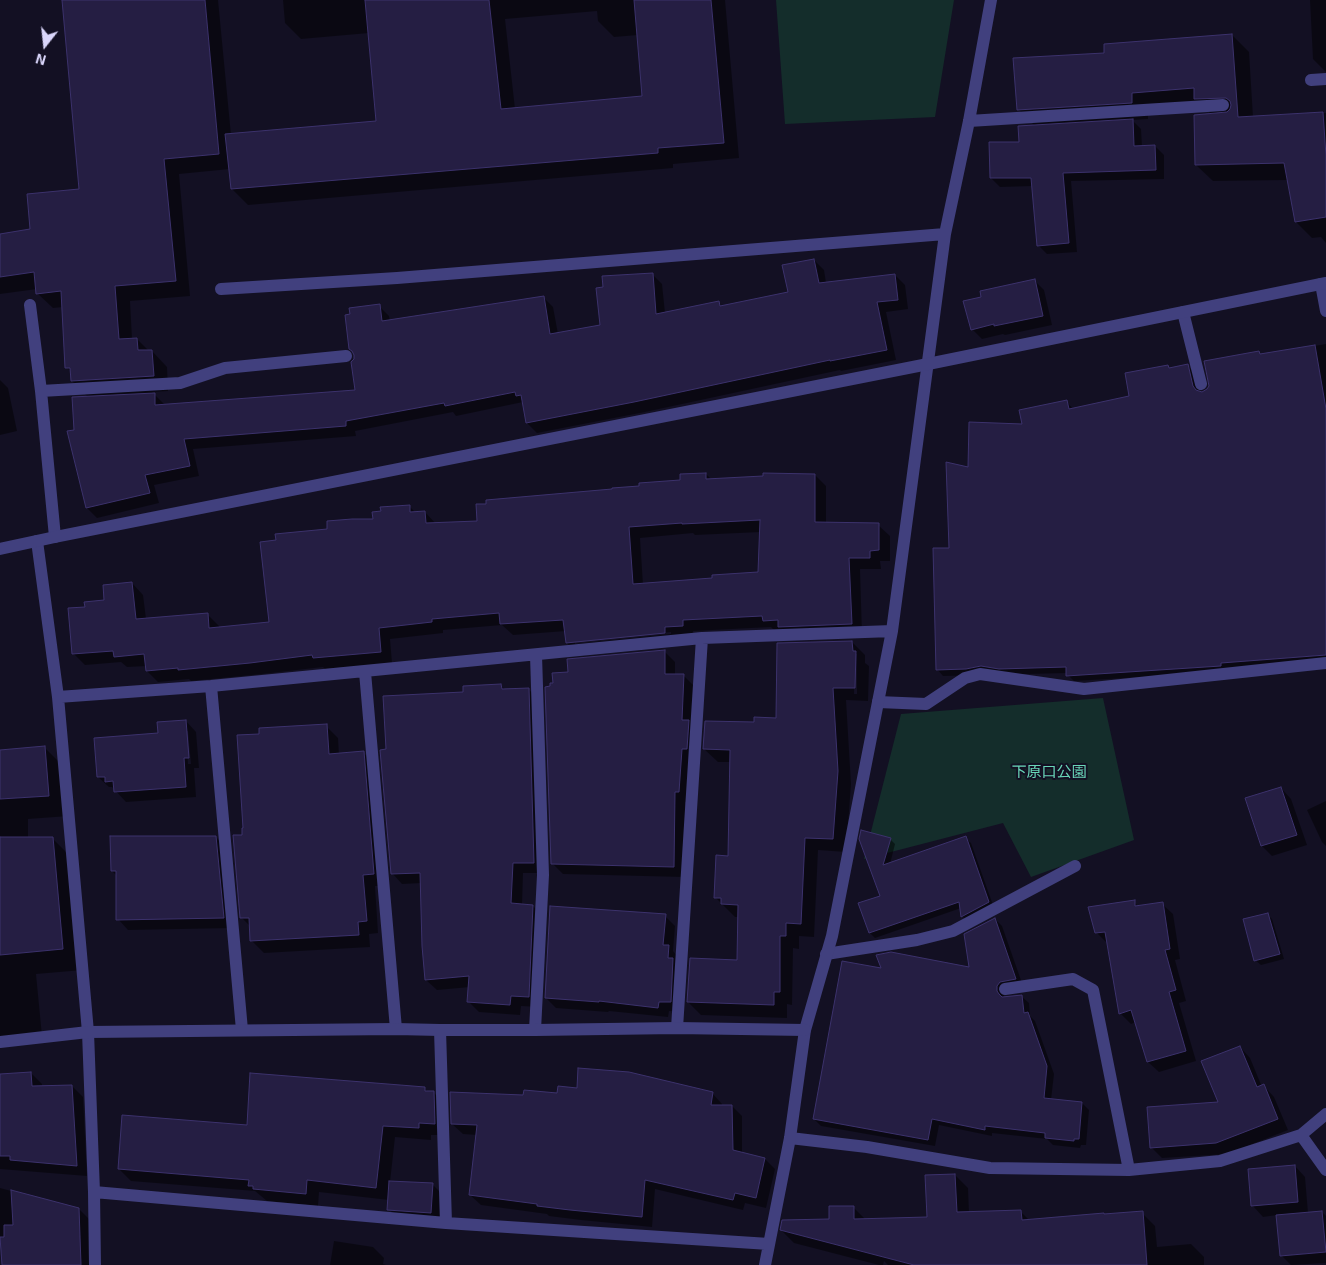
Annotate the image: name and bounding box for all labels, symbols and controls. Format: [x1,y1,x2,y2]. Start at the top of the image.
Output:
north arrow [20,20,70,70]
text: N [34,50,48,69]
park label: 下原口公園 [1012,763,1086,781]

